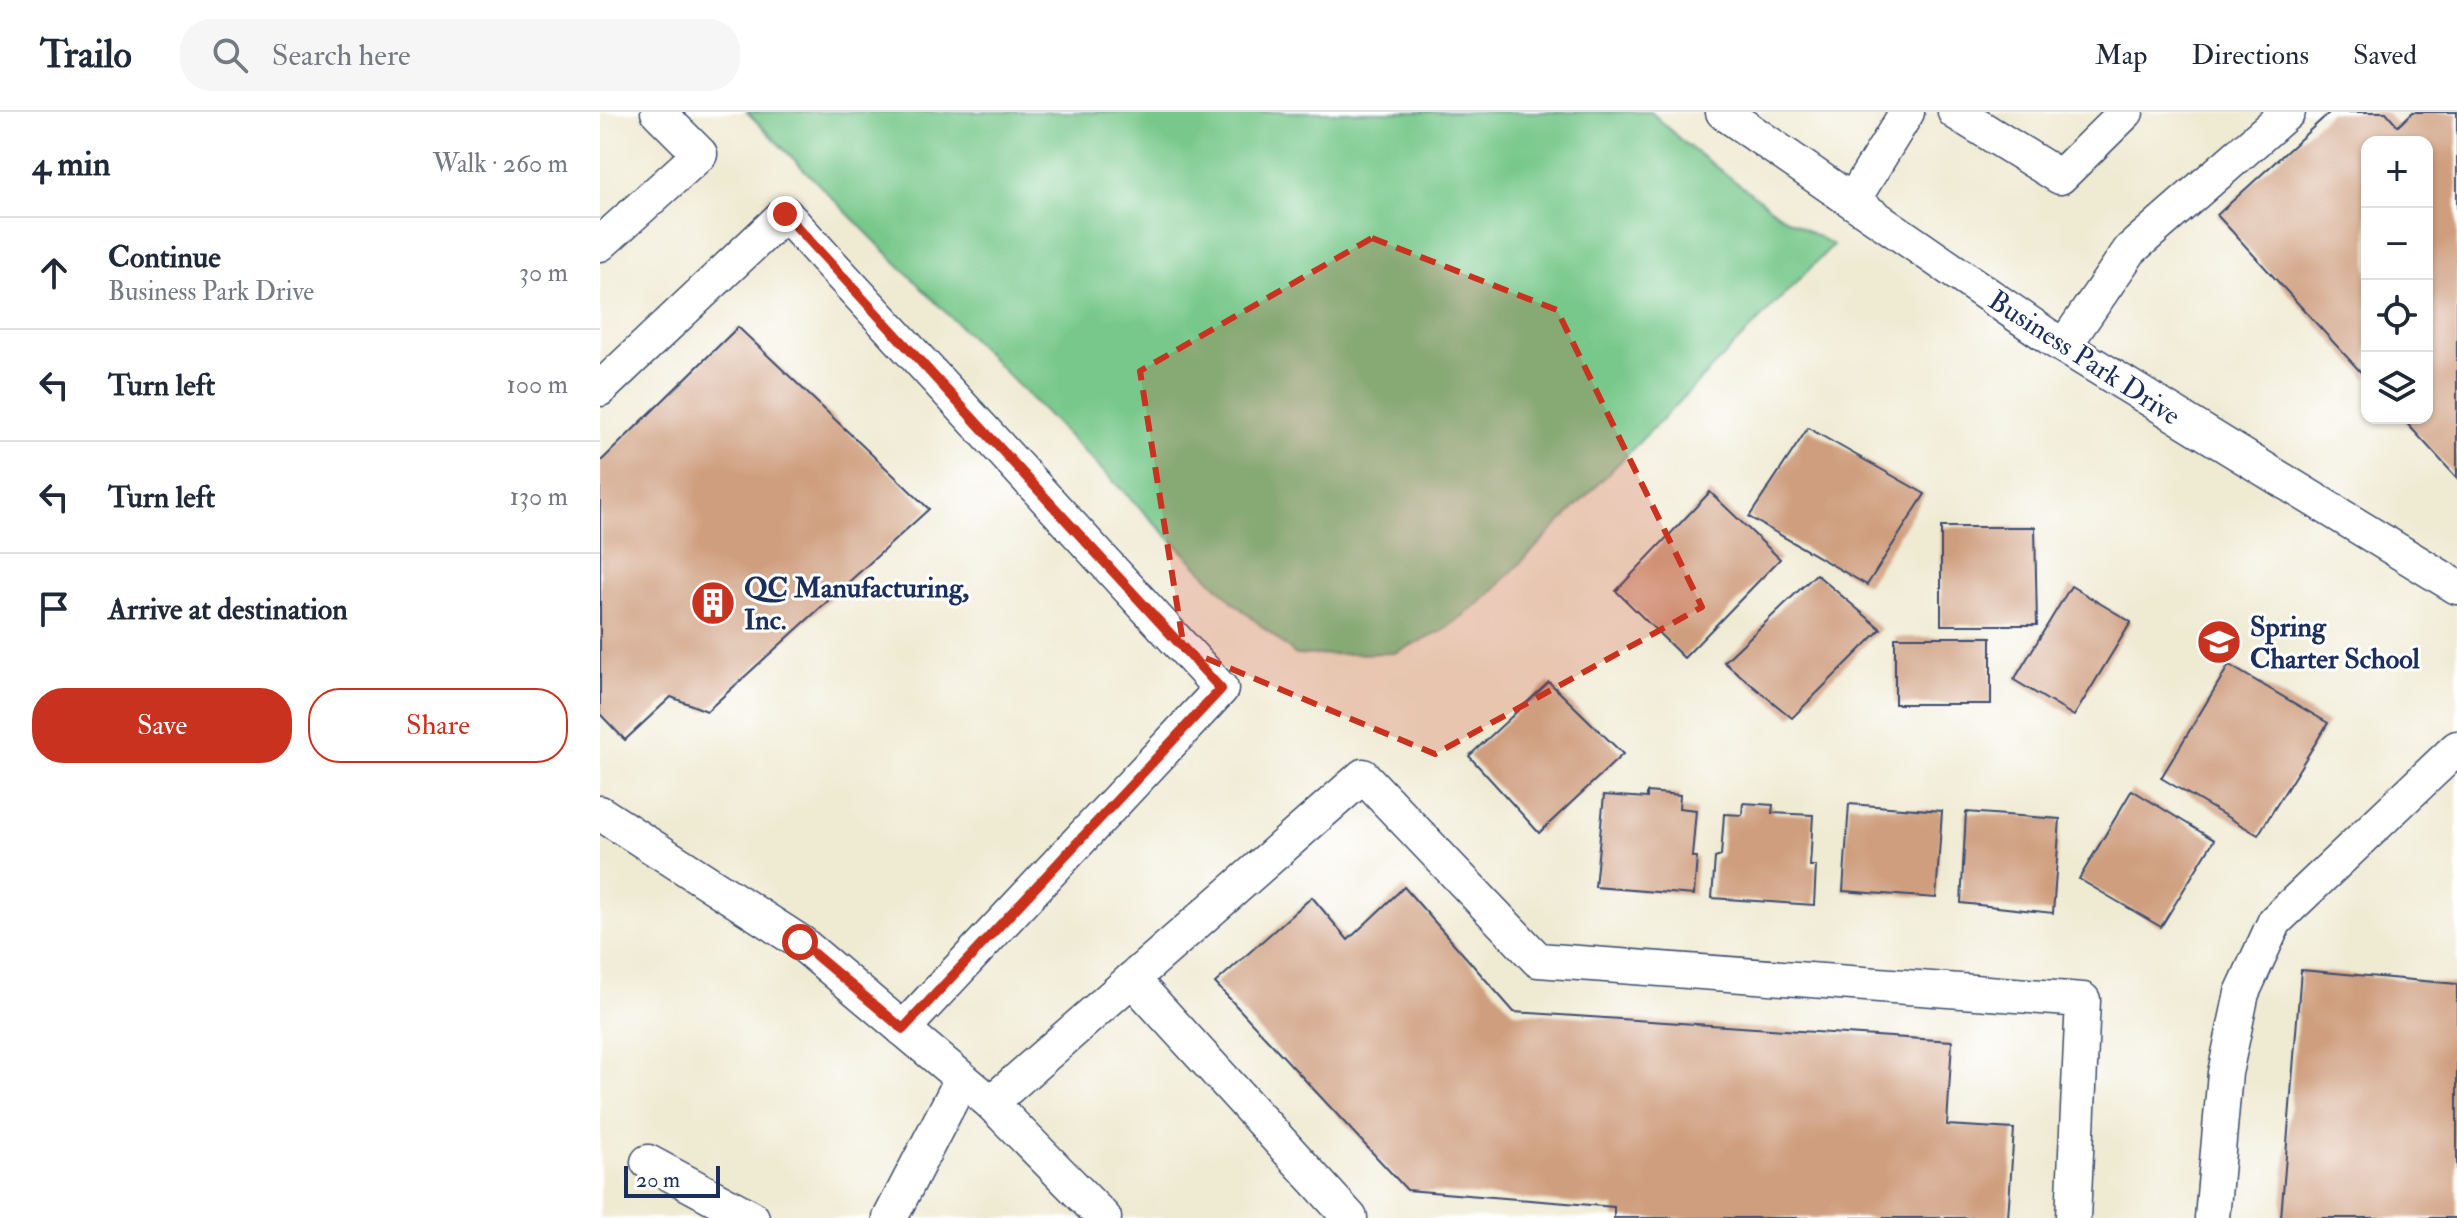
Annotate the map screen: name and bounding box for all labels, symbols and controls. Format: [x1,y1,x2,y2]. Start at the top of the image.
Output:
search box [180,19,740,91]
text: Trailo [40,31,132,79]
icon: search [208,33,252,77]
text: Search here [272,37,411,74]
text: Map [2095,38,2148,73]
text: Directions [2192,38,2309,73]
text: Saved [2353,38,2417,73]
map controls [2361,136,2433,424]
button: + [2361,136,2433,208]
text: 4 min [32,143,110,186]
text: Walk · 260 m [433,148,568,180]
route end [767,196,803,232]
button: − [2361,208,2433,280]
text: Continue [108,239,221,276]
icon: ahead [32,251,76,295]
text: 30 m [519,257,568,289]
text: Business Park Drive [108,276,314,308]
button: locate [2361,280,2433,352]
street label: Business Park Drive [1982,283,2187,434]
button: layers [2361,352,2433,424]
icon: left [32,363,76,407]
text: Turn left [108,367,215,404]
text: 100 m [507,369,568,401]
icon: left [32,475,76,519]
text: Turn left [108,479,215,516]
text: 130 m [510,481,568,513]
place label: QC Manufacturing, Inc. [744,571,969,638]
building icon: QC Manufacturing, Inc. [689,579,737,627]
icon: arrive [32,587,76,631]
text: Arrive at destination [108,591,348,628]
place label: Spring Charter School [2250,610,2421,677]
school or university icon: Spring Charter School [2195,618,2243,666]
button: Save [32,688,292,763]
button: Share [308,688,568,763]
route start [782,924,818,960]
scale bar [624,1162,720,1198]
text: 20 m [636,1166,680,1194]

